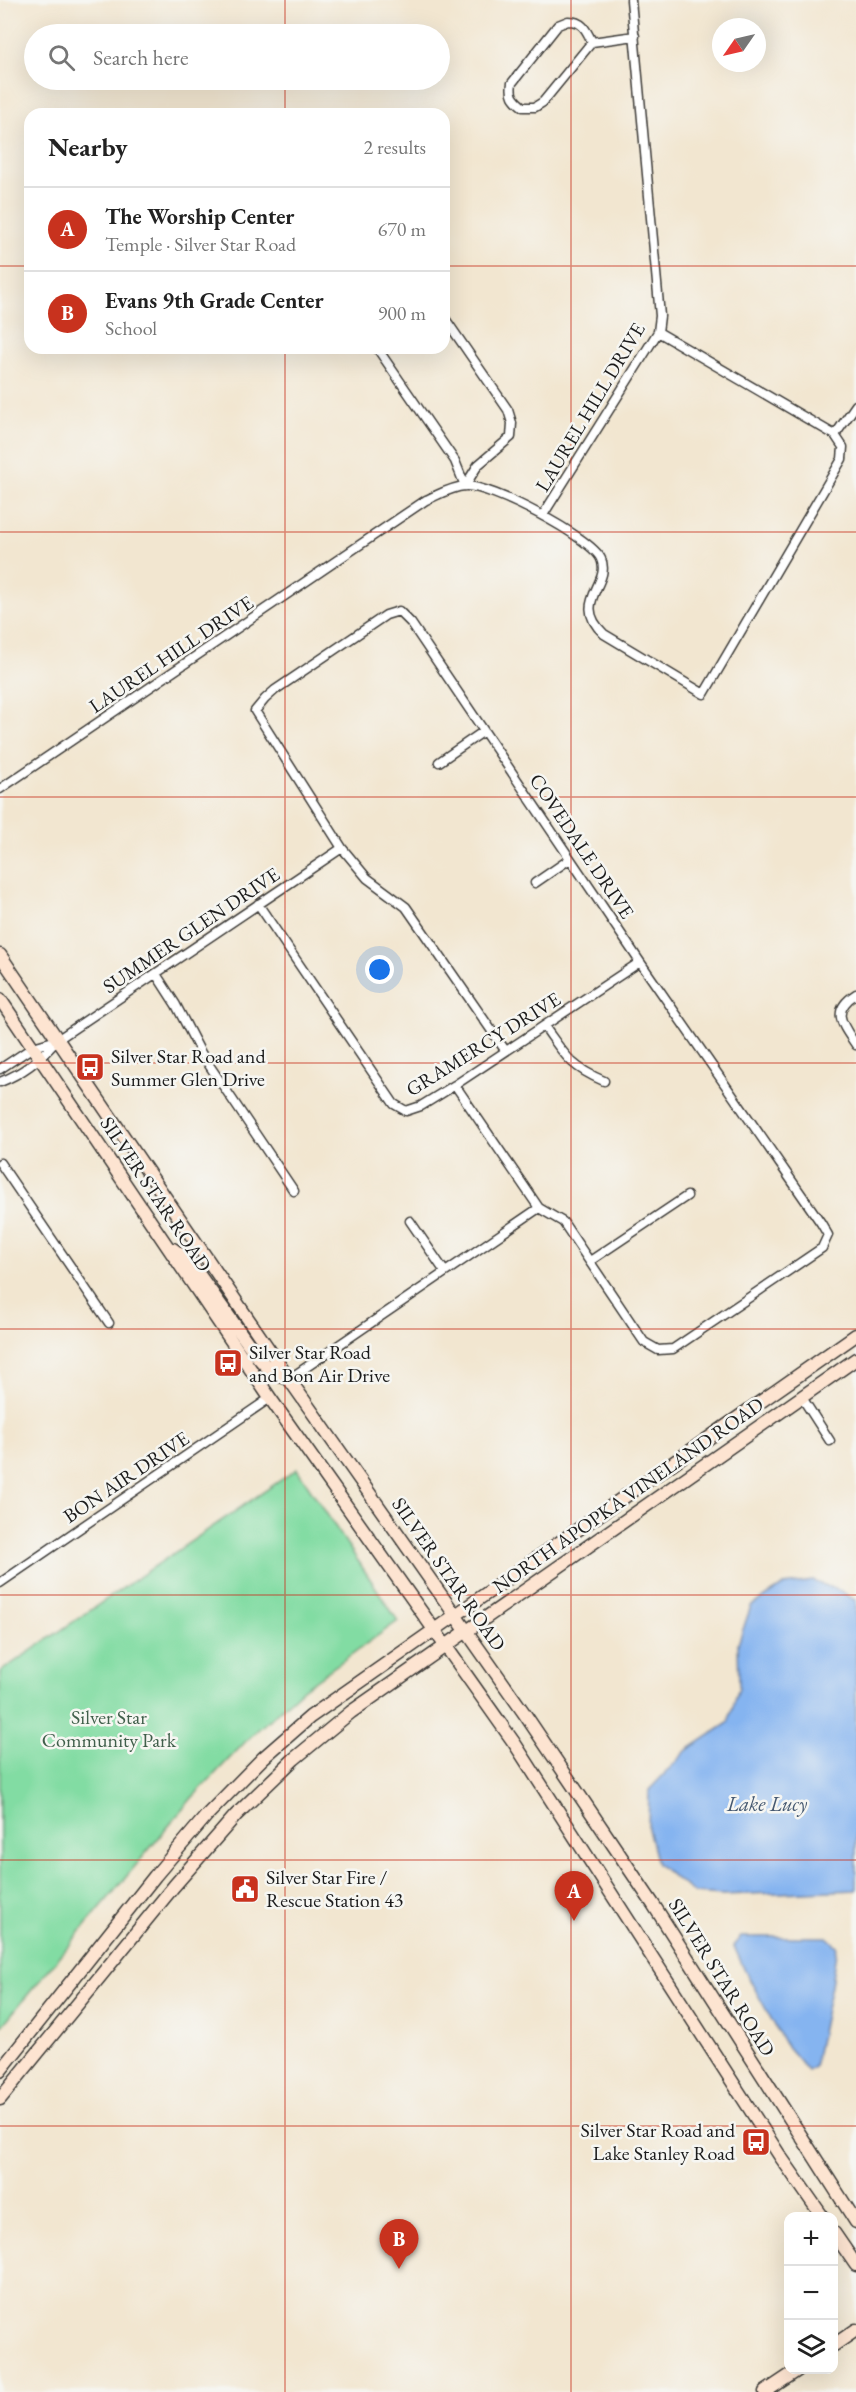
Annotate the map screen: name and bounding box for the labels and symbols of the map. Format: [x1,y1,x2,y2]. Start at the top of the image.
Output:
north arrow [712,18,766,72]
street label: LAUREL HILL DRIVE [529,318,651,496]
street label: LAUREL HILL DRIVE [84,589,258,719]
street label: COVEDALE DRIVE [524,768,640,924]
street label: SUMMER GLEN DRIVE [98,861,284,999]
your location [365,955,394,984]
street label: GRAMERCY DRIVE [401,986,565,1102]
place label: Silver Star Road and Summer Glen Drive [111,1043,266,1092]
bus stop icon: Silver Star Road and Summer Glen Drive [74,1051,106,1083]
street label: SILVER STAR ROAD [94,1111,218,1277]
place label: Silver Star Road and Bon Air Drive [249,1339,390,1388]
bus stop icon: Silver Star Road and Bon Air Drive [212,1347,244,1379]
street label: NORTH APOPKA VINELAND ROAD [487,1391,769,1599]
street label: BON AIR DRIVE [58,1425,194,1529]
street label: SILVER STAR ROAD [386,1492,512,1656]
park label: Silver Star Community Park [42,1704,177,1753]
water label: Lake Lucy [726,1790,808,1817]
place label: Silver Star Fire / Rescue Station 43 [266,1864,403,1913]
pin: A [554,1872,594,1921]
public building icon: Silver Star Fire / Rescue Station 43 [229,1873,261,1905]
street label: SILVER STAR ROAD [663,1893,781,2061]
place label: Silver Star Road and Lake Stanley Road [581,2117,736,2166]
bus stop icon: Silver Star Road and Lake Stanley Road [740,2126,772,2158]
pin: B [380,2220,418,2269]

